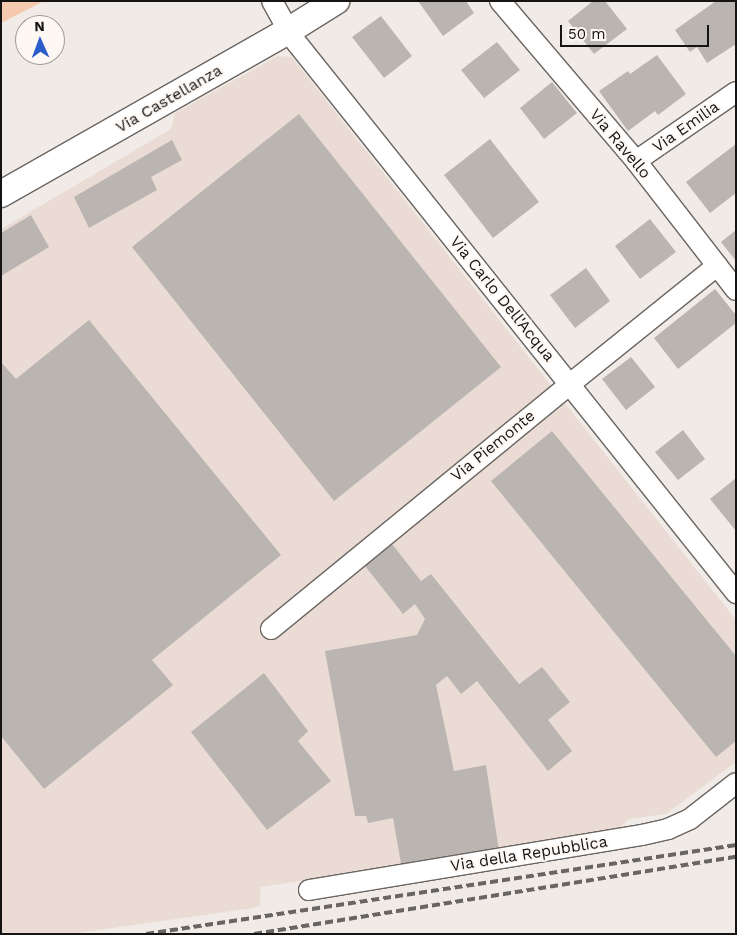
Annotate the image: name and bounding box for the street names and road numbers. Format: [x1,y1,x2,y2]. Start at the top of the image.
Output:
street label: Via Castellanza [112,61,226,137]
street label: Via Emilia [649,97,723,157]
street label: Via Ravello [585,105,655,183]
street label: Via Carlo Dell'Acqua [445,232,559,366]
street label: Via Piemonte [447,406,539,486]
street label: Via della Repubblica [449,832,609,876]

